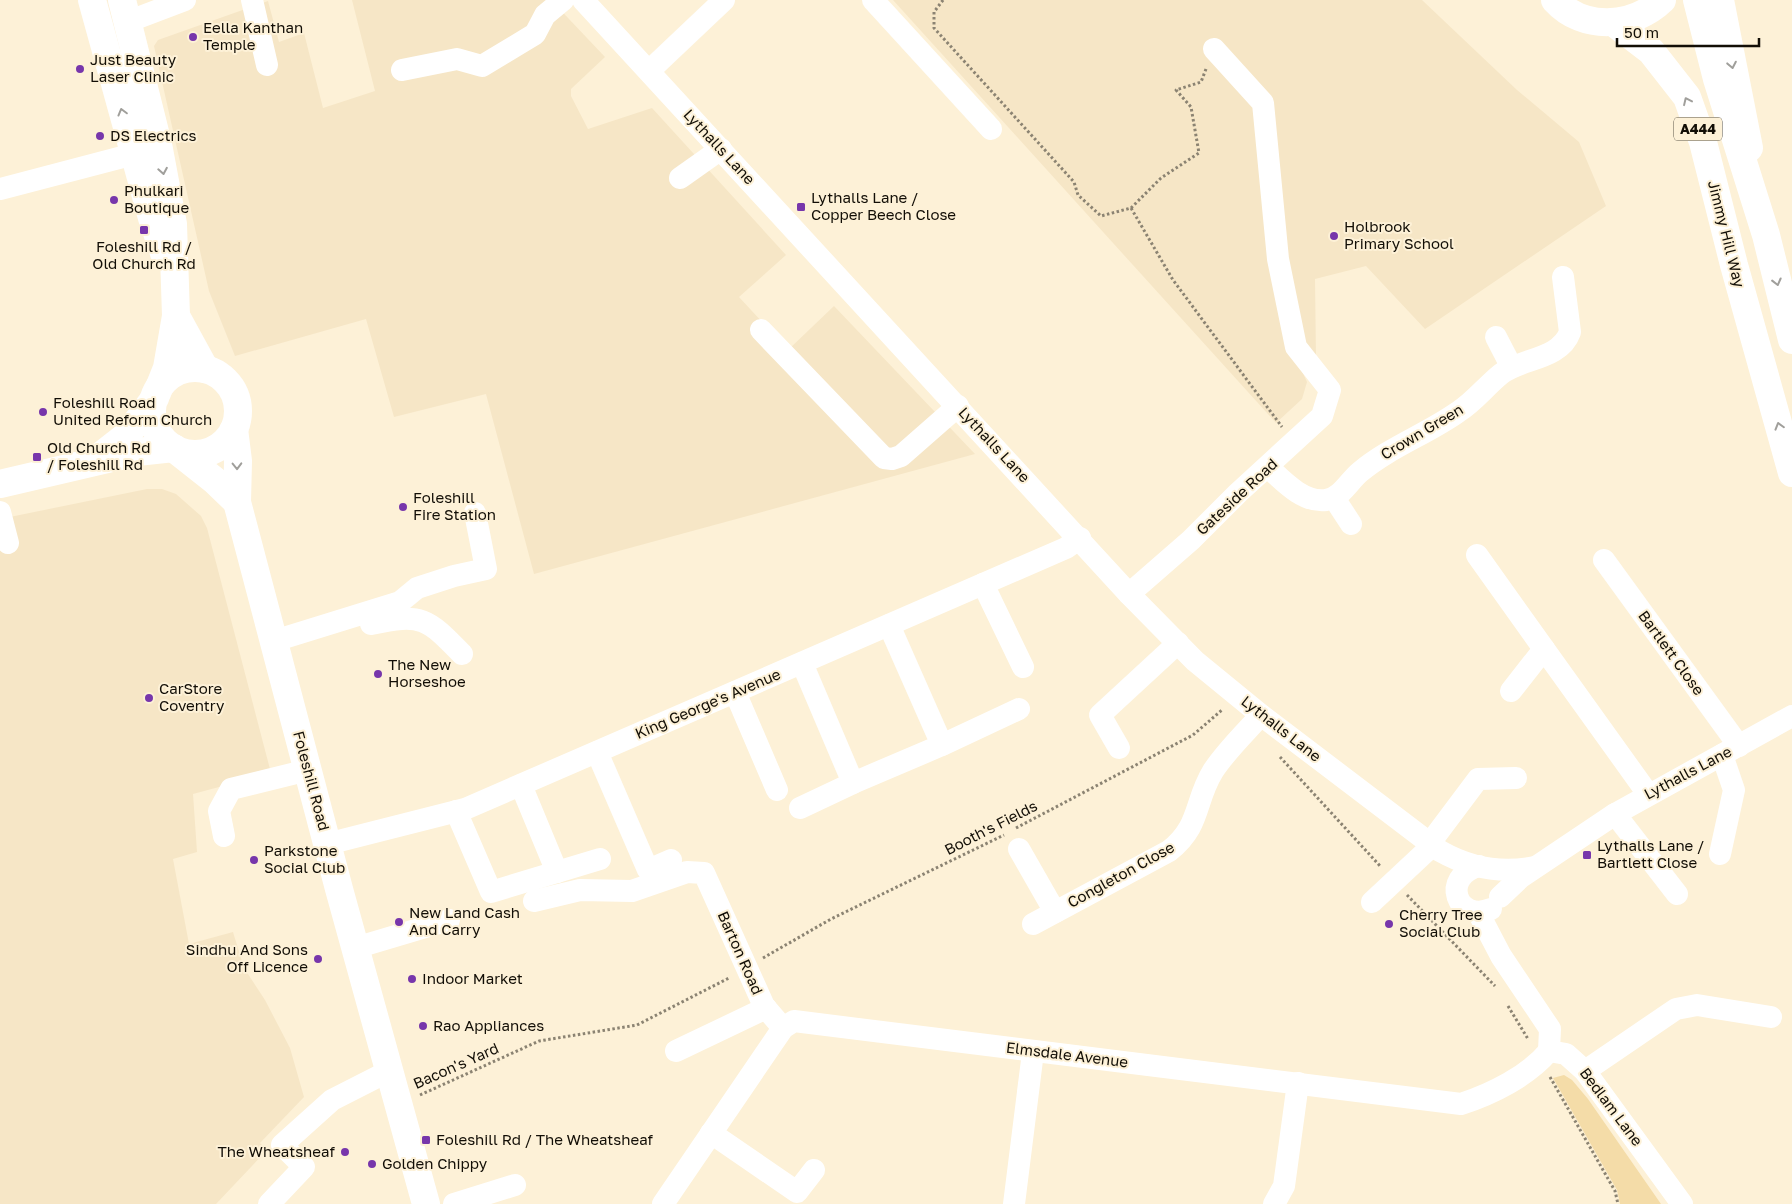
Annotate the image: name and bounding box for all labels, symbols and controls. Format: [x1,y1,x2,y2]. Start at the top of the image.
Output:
scale bar [1617,15,1760,47]
place label: Eella Kanthan Temple [203,18,303,53]
text: 50 m [1624,23,1659,41]
marker: Eella Kanthan Temple [187,31,199,43]
place label: Just Beauty Laser Clinic [90,50,177,85]
one-way arrow [1727,61,1737,69]
marker: Just Beauty Laser Clinic [74,63,86,75]
one-way arrow [1683,97,1694,106]
street label: Lythalls Lane [680,105,759,188]
one-way arrow [118,109,128,117]
road number: A444 [1674,118,1722,140]
place label: DS Electrics [110,126,197,144]
marker: DS Electrics [94,130,106,142]
one-way arrow [158,166,168,175]
street label: Jimmy Hill Way [1705,178,1749,290]
place label: Phulkari Boutique [124,181,189,216]
place label: Lythalls Lane / Copper Beech Close [811,188,956,223]
marker: Phulkari Boutique [108,194,120,206]
marker: Lythalls Lane / Copper Beech Close [795,201,807,213]
place label: Holbrook Primary School [1344,217,1454,252]
marker: Foleshill Rd / Old Church Rd [138,224,150,236]
marker: Holbrook Primary School [1328,230,1340,242]
place label: Foleshill Rd / Old Church Rd [92,237,196,272]
one-way arrow [1772,278,1782,286]
place label: Foleshill Road United Reform Church [53,393,212,428]
street label: Crown Green [1377,400,1466,463]
street label: Lythalls Lane [955,403,1034,486]
marker: Foleshill Road United Reform Church [37,406,49,418]
one-way arrow [1774,423,1784,431]
place label: Old Church Rd / Foleshill Rd [47,438,150,473]
marker: Old Church Rd / Foleshill Rd [31,451,43,463]
street label: Gateside Road [1192,454,1280,538]
one-way arrow [232,462,243,470]
place label: Foleshill Fire Station [413,488,496,523]
marker: Foleshill Fire Station [397,501,409,513]
street label: Bartlett Close [1635,607,1709,698]
place label: The New Horseshoe [388,655,466,690]
street label: King George's Avenue [632,664,783,742]
marker: The New Horseshoe [372,668,384,680]
place label: CarStore Coventry [159,679,225,714]
street label: Lythalls Lane [1238,691,1325,765]
marker: CarStore Coventry [143,692,155,704]
street label: Foleshill Road [290,729,334,833]
street label: Lythalls Lane [1641,741,1735,803]
street label: Booth's Fields [941,796,1040,858]
place label: Lythalls Lane / Bartlett Close [1597,836,1704,871]
street label: Congleton Close [1064,837,1177,911]
place label: Parkstone Social Club [264,841,345,876]
marker: Lythalls Lane / Bartlett Close [1581,849,1593,861]
marker: Parkstone Social Club [248,854,260,866]
place label: New Land Cash And Carry [409,903,520,938]
place label: Cherry Tree Social Club [1399,905,1483,940]
street label: Barton Road [715,908,767,997]
marker: New Land Cash And Carry [393,916,405,928]
marker: Cherry Tree Social Club [1383,918,1395,930]
place label: Sindhu And Sons Off Licence [186,940,308,975]
marker: Sindhu And Sons Off Licence [312,953,324,965]
place label: Indoor Market [422,969,523,987]
marker: Indoor Market [406,973,418,985]
place label: Rao Appliances [433,1016,544,1034]
marker: Rao Appliances [417,1020,429,1032]
street label: Bacon's Yard [410,1038,501,1092]
street label: Elmsdale Avenue [1005,1038,1130,1070]
street label: Bedlam Lane [1577,1064,1647,1149]
place label: Foleshill Rd / The Wheatsheaf [436,1130,654,1148]
marker: Foleshill Rd / The Wheatsheaf [420,1134,432,1146]
place label: The Wheatsheaf [218,1142,336,1160]
marker: The Wheatsheaf [339,1146,351,1158]
place label: Golden Chippy [382,1154,488,1172]
marker: Golden Chippy [366,1158,378,1170]

